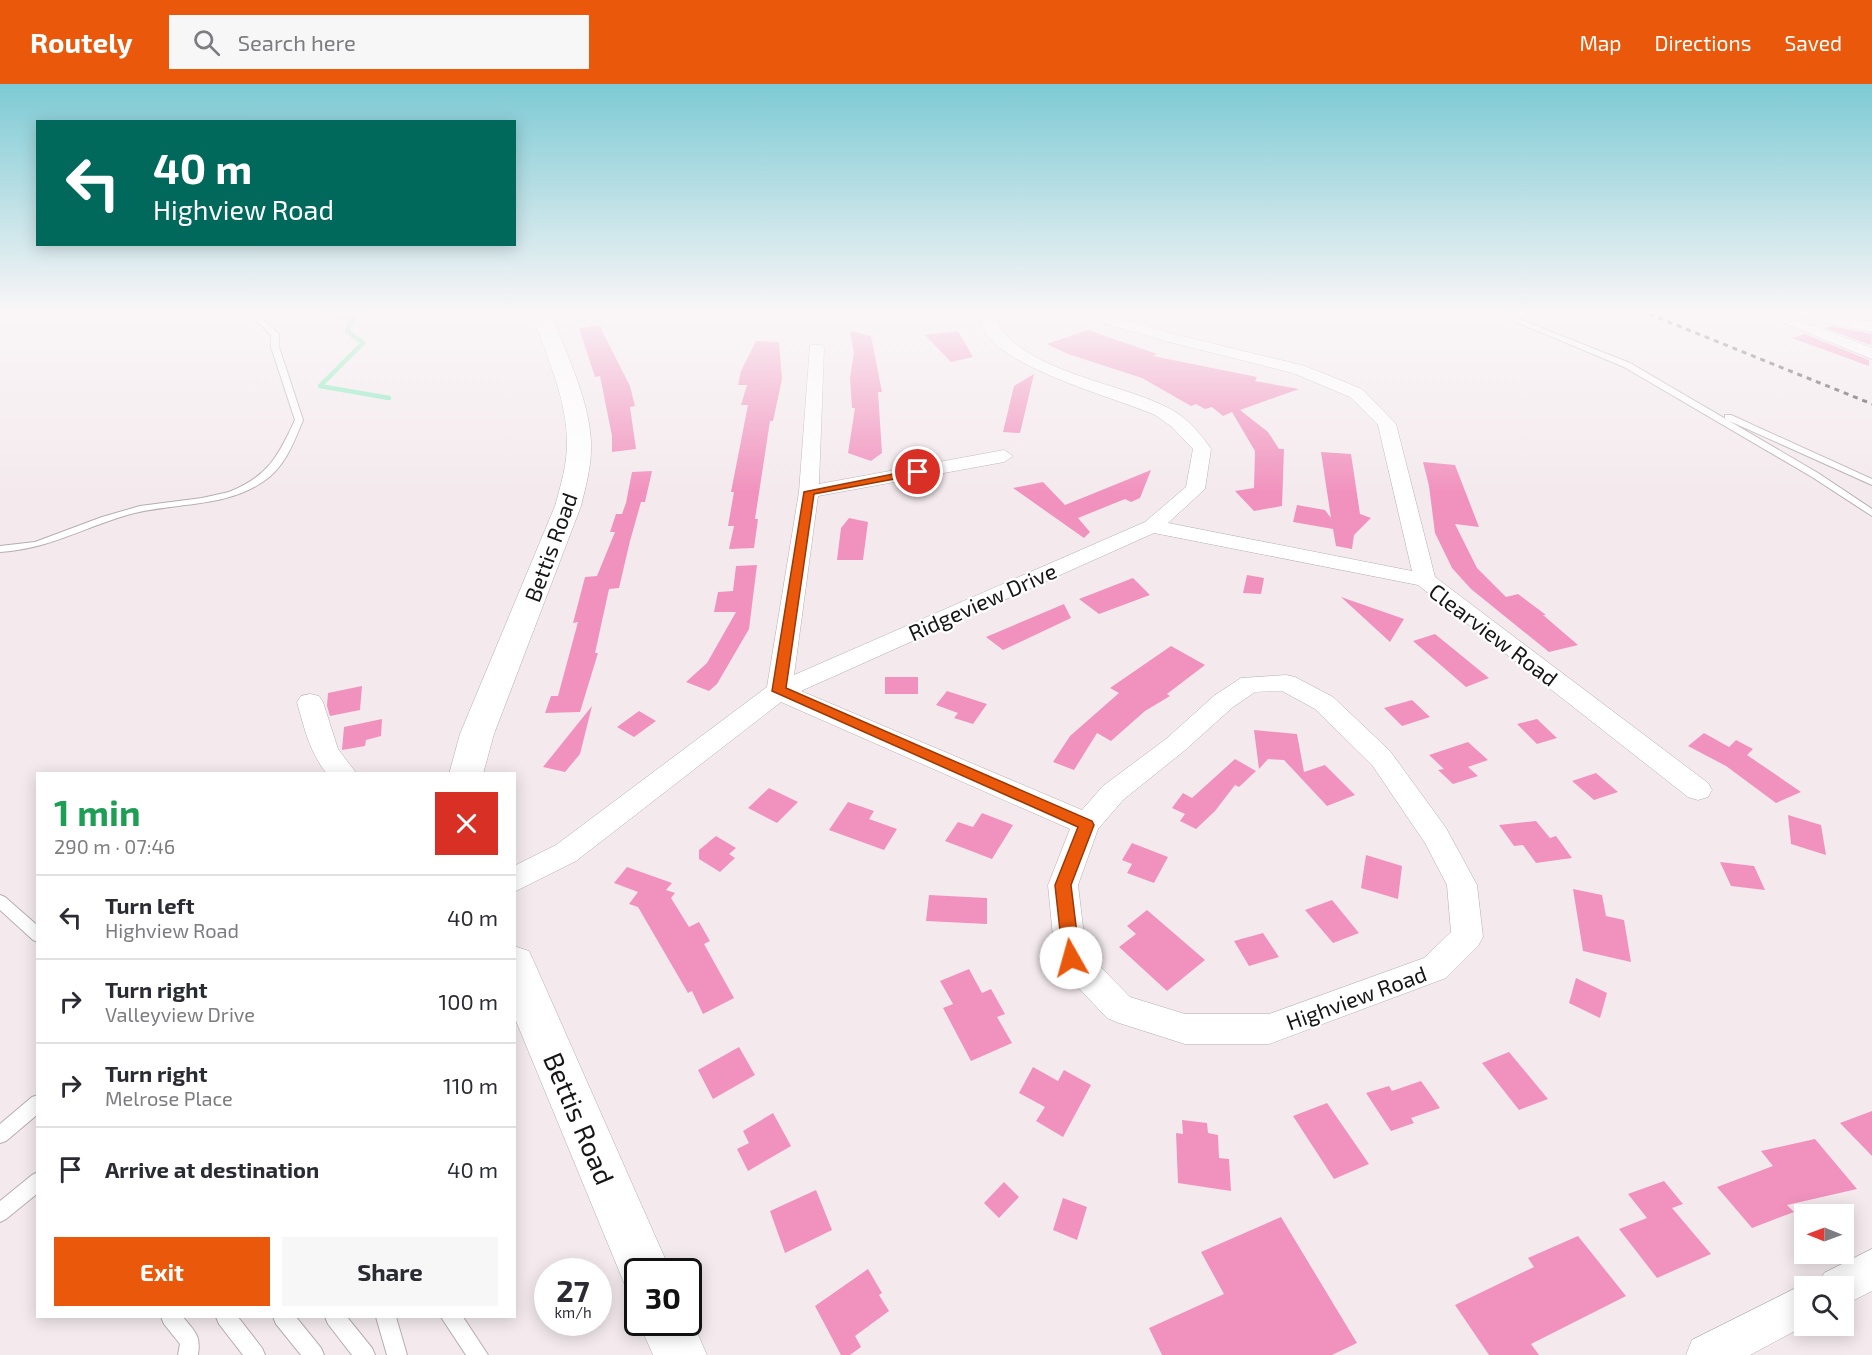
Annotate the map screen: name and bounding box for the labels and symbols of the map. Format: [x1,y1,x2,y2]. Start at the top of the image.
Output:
pin [892,446,943,497]
street label: Bettis Road [518,489,582,605]
street label: Ridgeview Drive [904,557,1060,645]
street label: Clearview Road [1425,577,1563,691]
position arrow [1039,926,1103,990]
street label: Highview Road [1282,960,1430,1034]
street label: Bettis Road [538,1047,622,1189]
north arrow [1794,1204,1854,1264]
speed limit sign: 30 [624,1258,702,1336]

